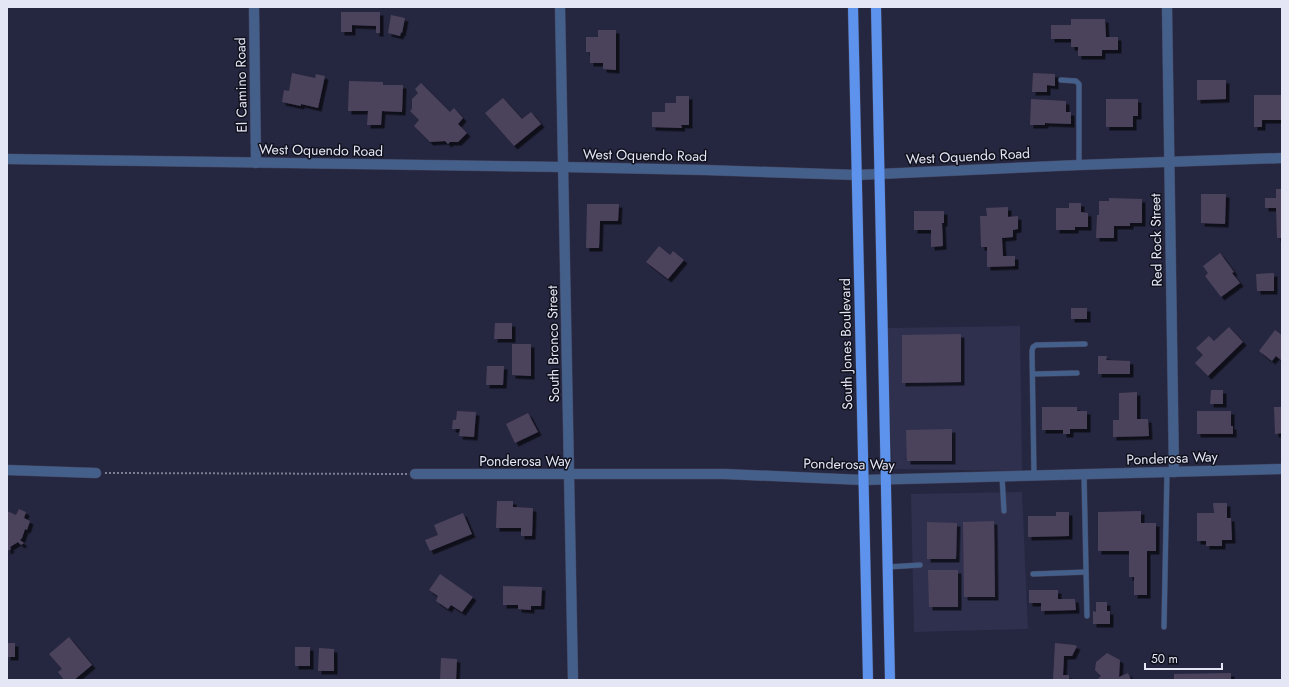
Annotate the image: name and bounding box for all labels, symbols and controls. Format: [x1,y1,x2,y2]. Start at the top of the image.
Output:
street label: El Camino Road [230,37,252,133]
street label: West Oquendo Road [259,139,383,161]
street label: West Oquendo Road [905,143,1031,169]
street label: West Oquendo Road [583,144,707,166]
street label: Red Rock Street [1145,193,1167,287]
street label: South Jones Boulevard [835,278,857,410]
street label: South Bronco Street [542,285,564,403]
street label: Ponderosa Way [1126,446,1219,470]
street label: Ponderosa Way [479,451,572,471]
street label: Ponderosa Way [803,453,896,475]
scale bar [1145,645,1222,671]
text: 50 m [1151,650,1178,668]

